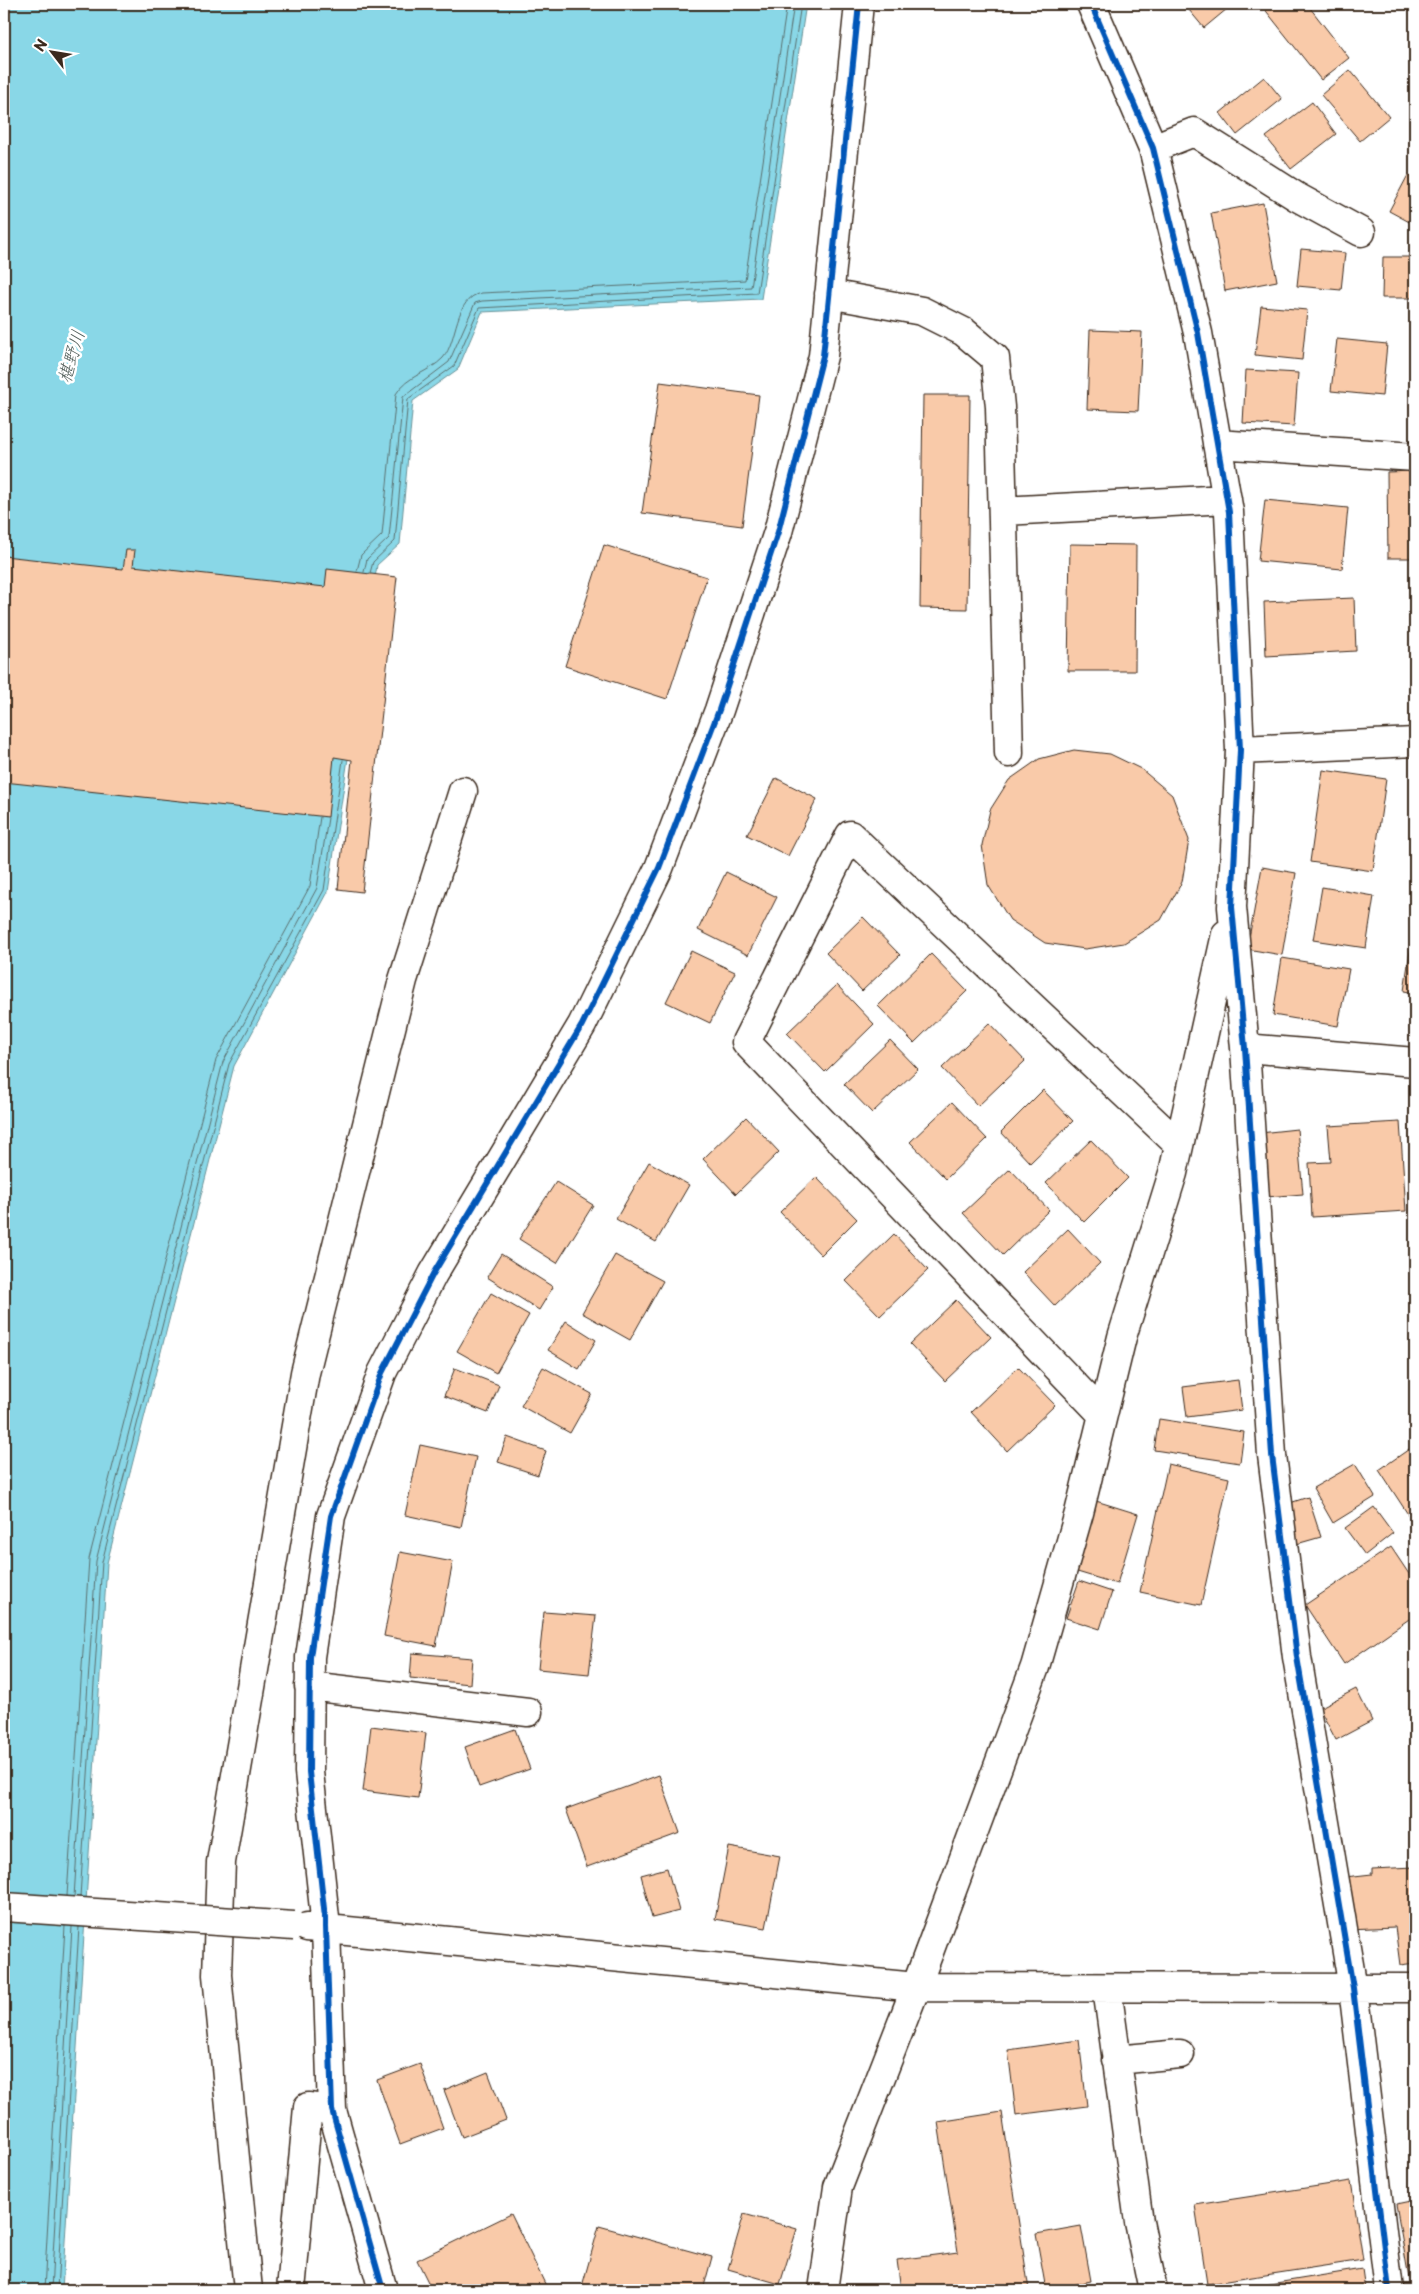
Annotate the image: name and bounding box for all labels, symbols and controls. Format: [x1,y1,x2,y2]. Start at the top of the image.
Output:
north arrow [28,28,78,78]
text: N [29,35,52,55]
water label: 椹野川 [50,326,90,386]

